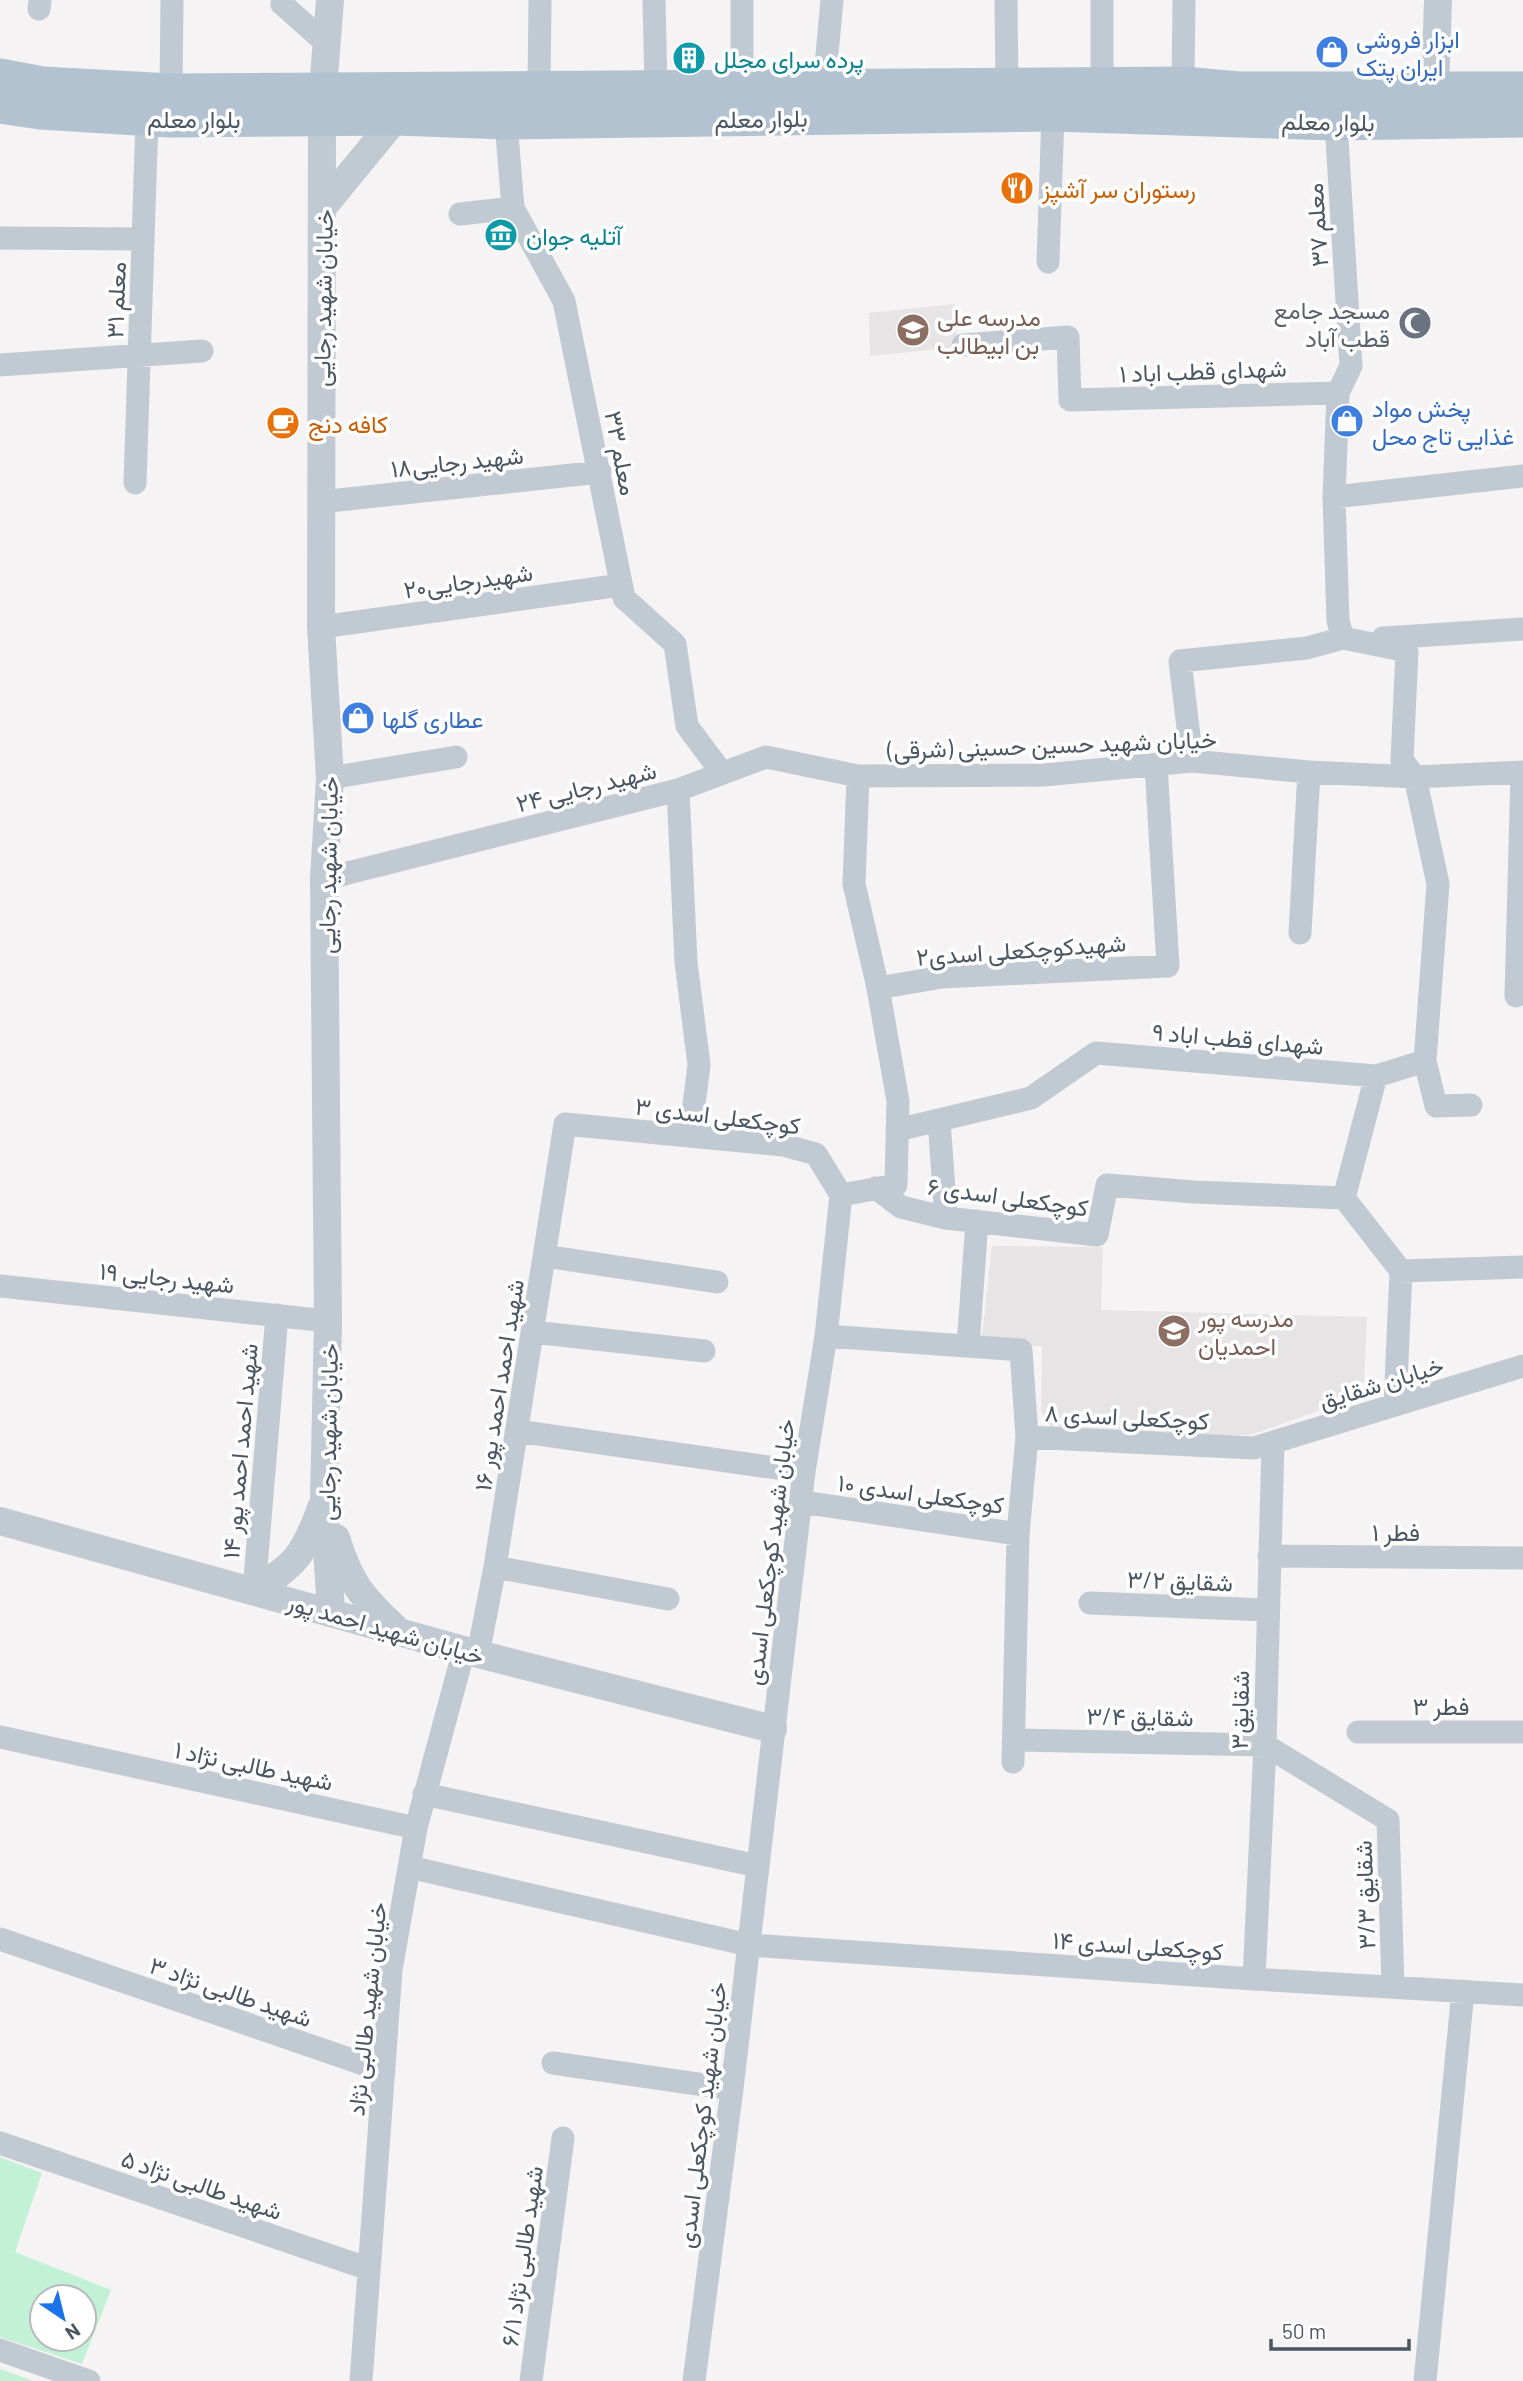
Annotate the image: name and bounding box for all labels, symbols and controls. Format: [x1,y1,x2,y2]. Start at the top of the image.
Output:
place label: ابزار فروشی ایران پتک [1356,24,1460,84]
shop icon: ابزار فروشی ایران پتک [1313,33,1351,71]
building icon: پرده سرای مجلل [670,39,708,77]
place label: پرده سرای مجلل [714,44,864,76]
street label: بلوار معلم [714,103,808,136]
street label: بلوار معلم [147,104,241,136]
street label: بلوار معلم [1281,106,1375,139]
restaurant icon: رستوران سر آشپز [998,169,1036,207]
place label: رستوران سر آشپز [1041,174,1196,206]
street label: معلم ۳۷ [1299,182,1336,268]
street label: خیابان شهید رجایی [306,209,340,387]
museum icon: آتلیه جوان [482,216,520,254]
place label: آتلیه جوان [526,221,624,252]
street label: معلم ۳۱ [99,261,134,339]
place label: مسجد جامع قطب آباد [1273,295,1390,353]
place label: مدرسه علی بن ابیطالب [937,302,1041,360]
mosque icon: مسجد جامع قطب آباد [1396,304,1434,342]
school or university icon: مدرسه علی بن ابیطالب [894,311,932,349]
street label: شهدای قطب اباد ۱ [1119,353,1287,389]
place label: پخش مواد غذایی تاج محل [1372,393,1514,453]
shop icon: پخش مواد غذایی تاج محل [1328,402,1366,440]
cafe icon: کافه دنج [264,404,302,442]
street label: معلم ۳۳ [597,408,644,498]
place label: کافه دنج [308,409,388,442]
street label: شهید رجایی۱۸ [389,440,525,484]
street label: شهیدرجایی۲۰ [402,557,535,605]
shop icon: عطاری گلها [339,699,377,737]
place label: عطاری گلها [382,704,483,735]
street label: خیابان شهید حسین حسینی (شرقی) [886,724,1217,766]
street label: شهید رجایی ۲۴ [513,755,659,819]
street label: خیابان شهید رجایی [311,776,345,954]
street label: شهیدکوچکعلی اسدی۲ [915,927,1127,974]
street label: شهدای قطب اباد ۹ [1151,1016,1325,1062]
street label: کوچکعلی اسدی ۳ [633,1090,802,1142]
street label: کوچکعلی اسدی ۶ [925,1170,1090,1225]
street label: شهید رجایی ۱۹ [98,1255,236,1300]
street label: شهید احمد احمد پور ۱۶ [467,1277,532,1493]
place label: مدرسه پور احمدیان [1197,1303,1294,1361]
school or university icon: مدرسه پور احمدیان [1155,1312,1193,1350]
street label: شهید احمد احمد پور ۱۴ [215,1342,266,1560]
street label: خیابان شهید رجایی [311,1343,345,1521]
street label: خیابان شقایق [1315,1349,1447,1416]
street label: کوچکعلی اسدی ۸ [1044,1397,1210,1438]
street label: خیابان شهید کوچکعلی اسدی [738,1417,803,1687]
street label: کوچکعلی اسدی ۱۰ [836,1467,1006,1522]
street label: فطر ۱ [1372,1517,1420,1548]
street label: شقایق ۳/۲ [1127,1564,1233,1597]
street label: خیابان شهید احمد پور [283,1586,488,1673]
street label: شقایق۳ [1224,1670,1255,1750]
street label: فطر ۳ [1412,1691,1470,1722]
street label: شقایق ۳/۴ [1086,1701,1194,1732]
street label: شهید طالبی نژاد ۱ [172,1734,336,1798]
street label: شقایق ۳/۳ [1348,1840,1381,1950]
street label: خیابان شهید طالبی نژاد [340,1901,394,2117]
street label: کوچکعلی اسدی ۱۴ [1051,1925,1224,1968]
street label: شهید طالبی نژاد ۳ [145,1950,316,2034]
street label: خیابان شهید کوچکعلی اسدی [670,1980,735,2250]
street label: شهید طالبی نژاد ۵ [117,2143,286,2227]
street label: شهید طالبی نژاد ۶/۱ [494,2164,550,2348]
north arrow [28,2283,98,2353]
scale bar [1271,2308,1409,2352]
text: 50 m [1282,2318,1326,2343]
text: N [61,2319,85,2345]

